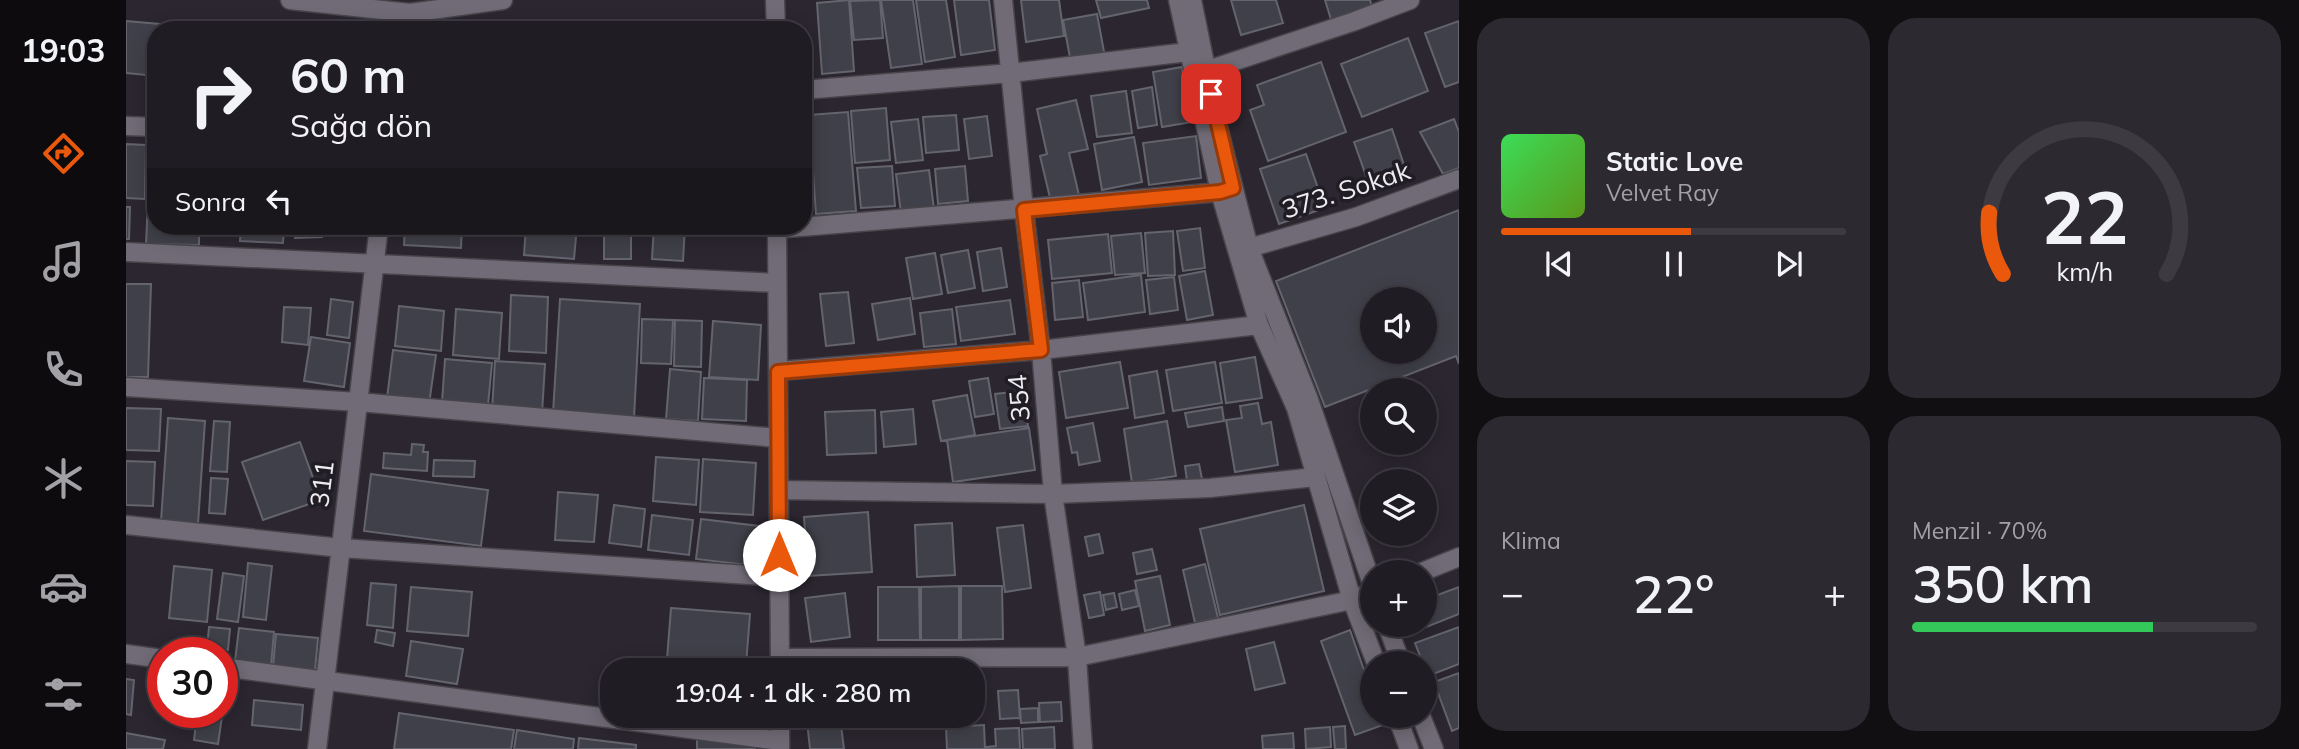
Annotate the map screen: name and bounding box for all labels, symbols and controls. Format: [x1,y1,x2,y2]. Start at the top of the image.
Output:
text: 19:03 [21,30,105,70]
text: 60 m [290,44,406,105]
icon: right [175,49,266,140]
pin [1181,64,1241,124]
icon: arrive [1192,75,1230,113]
text: Sağa dön [290,105,432,145]
icon: directions [39,129,88,178]
text: Static Love [1606,145,1743,178]
street label: 373. Sokak [1278,153,1415,226]
text: 22 [2041,172,2128,263]
text: Velvet Ray [1606,178,1719,207]
icon: left [260,182,298,220]
text: Sonra [175,185,246,218]
icon: music [39,237,88,286]
icon: previous [1540,245,1578,283]
icon: pause [1655,245,1693,283]
icon: next [1770,245,1808,283]
text: km/h [2056,256,2113,287]
map controls [1360,287,1437,728]
button: sound [1360,287,1437,364]
icon: phone [39,345,88,394]
street label: 354 [1000,373,1037,423]
button: search [1360,378,1437,455]
icon: climate [39,454,88,503]
street label: 311 [302,459,341,509]
button: layers [1360,469,1437,546]
text: Menzil · 70% [1912,516,2047,545]
position arrow [742,518,816,592]
text: Klima [1501,526,1561,555]
text: 350 km [1912,551,2093,616]
button: + [1360,560,1437,637]
text: 22° [1633,561,1714,626]
icon: car [39,562,88,611]
text: − [1501,569,1524,617]
text: + [1823,569,1846,617]
speed limit sign: 30 [147,637,238,728]
button: − [1360,651,1437,728]
icon: filters [39,670,88,719]
text: 19:04 · 1 dk · 280 m [674,676,911,709]

